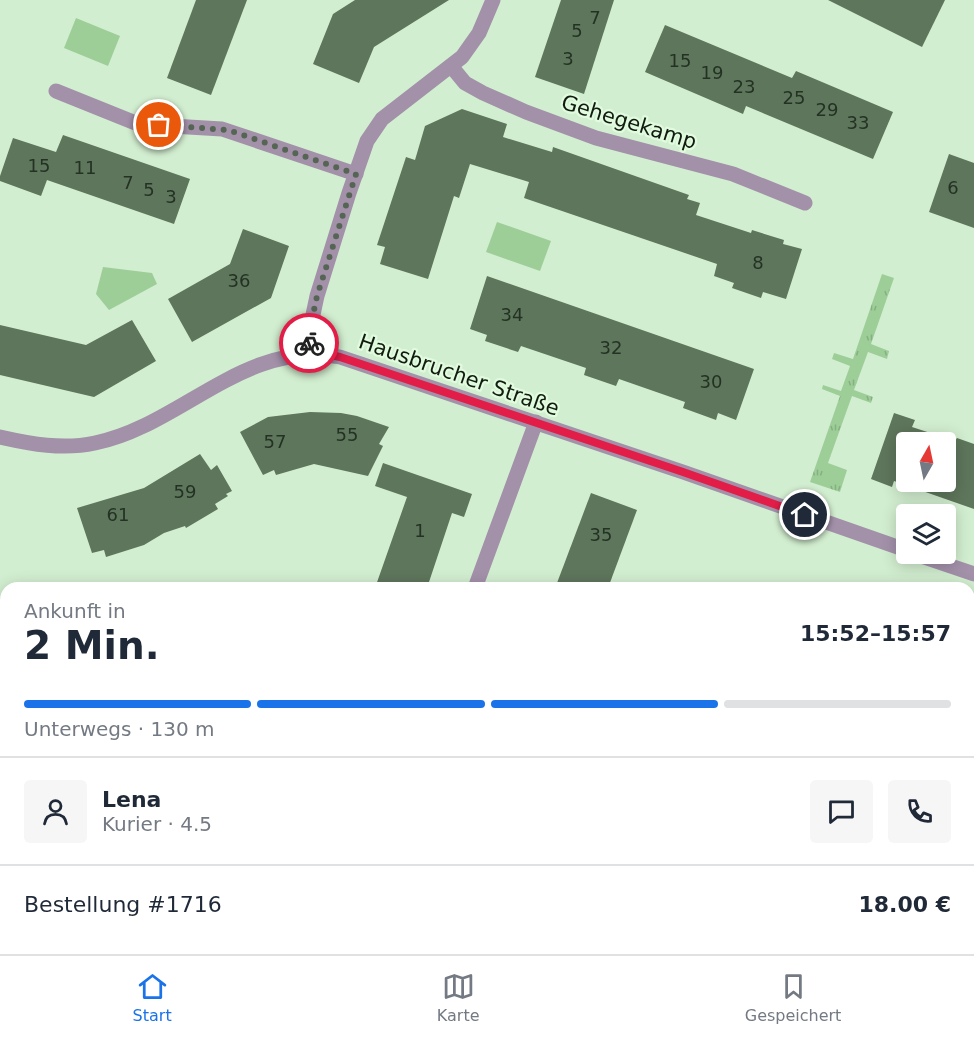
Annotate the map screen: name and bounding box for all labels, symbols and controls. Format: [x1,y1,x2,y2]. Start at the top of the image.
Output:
house number: 7 [589,7,601,28]
house number: 5 [571,20,583,41]
house number: 3 [562,48,574,69]
house number: 15 [669,50,691,71]
house number: 19 [701,62,723,83]
house number: 23 [733,76,755,97]
house number: 25 [783,87,805,108]
street label: Gehegekamp [558,90,700,154]
pin [133,99,184,150]
house number: 29 [816,99,838,120]
icon: bag [142,108,175,141]
house number: 33 [847,112,869,133]
house number: 15 [28,155,50,176]
house number: 11 [74,157,96,178]
house number: 7 [122,172,134,193]
house number: 6 [947,177,959,198]
house number: 5 [143,179,155,200]
house number: 3 [165,186,177,207]
house number: 8 [752,252,764,273]
house number: 36 [228,270,250,291]
house number: 34 [501,304,523,325]
courier [279,313,339,373]
icon: bike [293,327,326,360]
street label: Hausbrucher Straße [356,329,562,421]
house number: 32 [600,337,622,358]
house number: 30 [700,371,722,392]
house number: 55 [336,424,358,445]
house number: 57 [264,431,286,452]
north arrow [896,432,956,492]
map controls [896,432,956,564]
house number: 59 [174,481,196,502]
pin [779,489,830,540]
icon: home [788,498,821,531]
house number: 61 [107,504,129,525]
button: layers [896,504,956,564]
house number: 1 [414,520,426,541]
house number: 35 [590,524,612,545]
text: Ankunft in [24,599,126,623]
text: 15:52–15:57 [800,621,951,646]
text: 2 Min. [24,623,159,668]
text: Unterwegs · 130 m [24,717,215,741]
button: person [24,780,87,843]
button: chat [810,780,873,843]
button: phone [888,780,951,843]
text: Lena [102,787,161,812]
text: Kurier · 4.5 [102,812,212,836]
text: Bestellung #1716 [24,892,222,917]
text: 18.00 € [858,892,951,917]
tab: Start [133,970,172,1025]
tab: Karte [437,970,480,1025]
tab: Gespeichert [745,970,841,1025]

